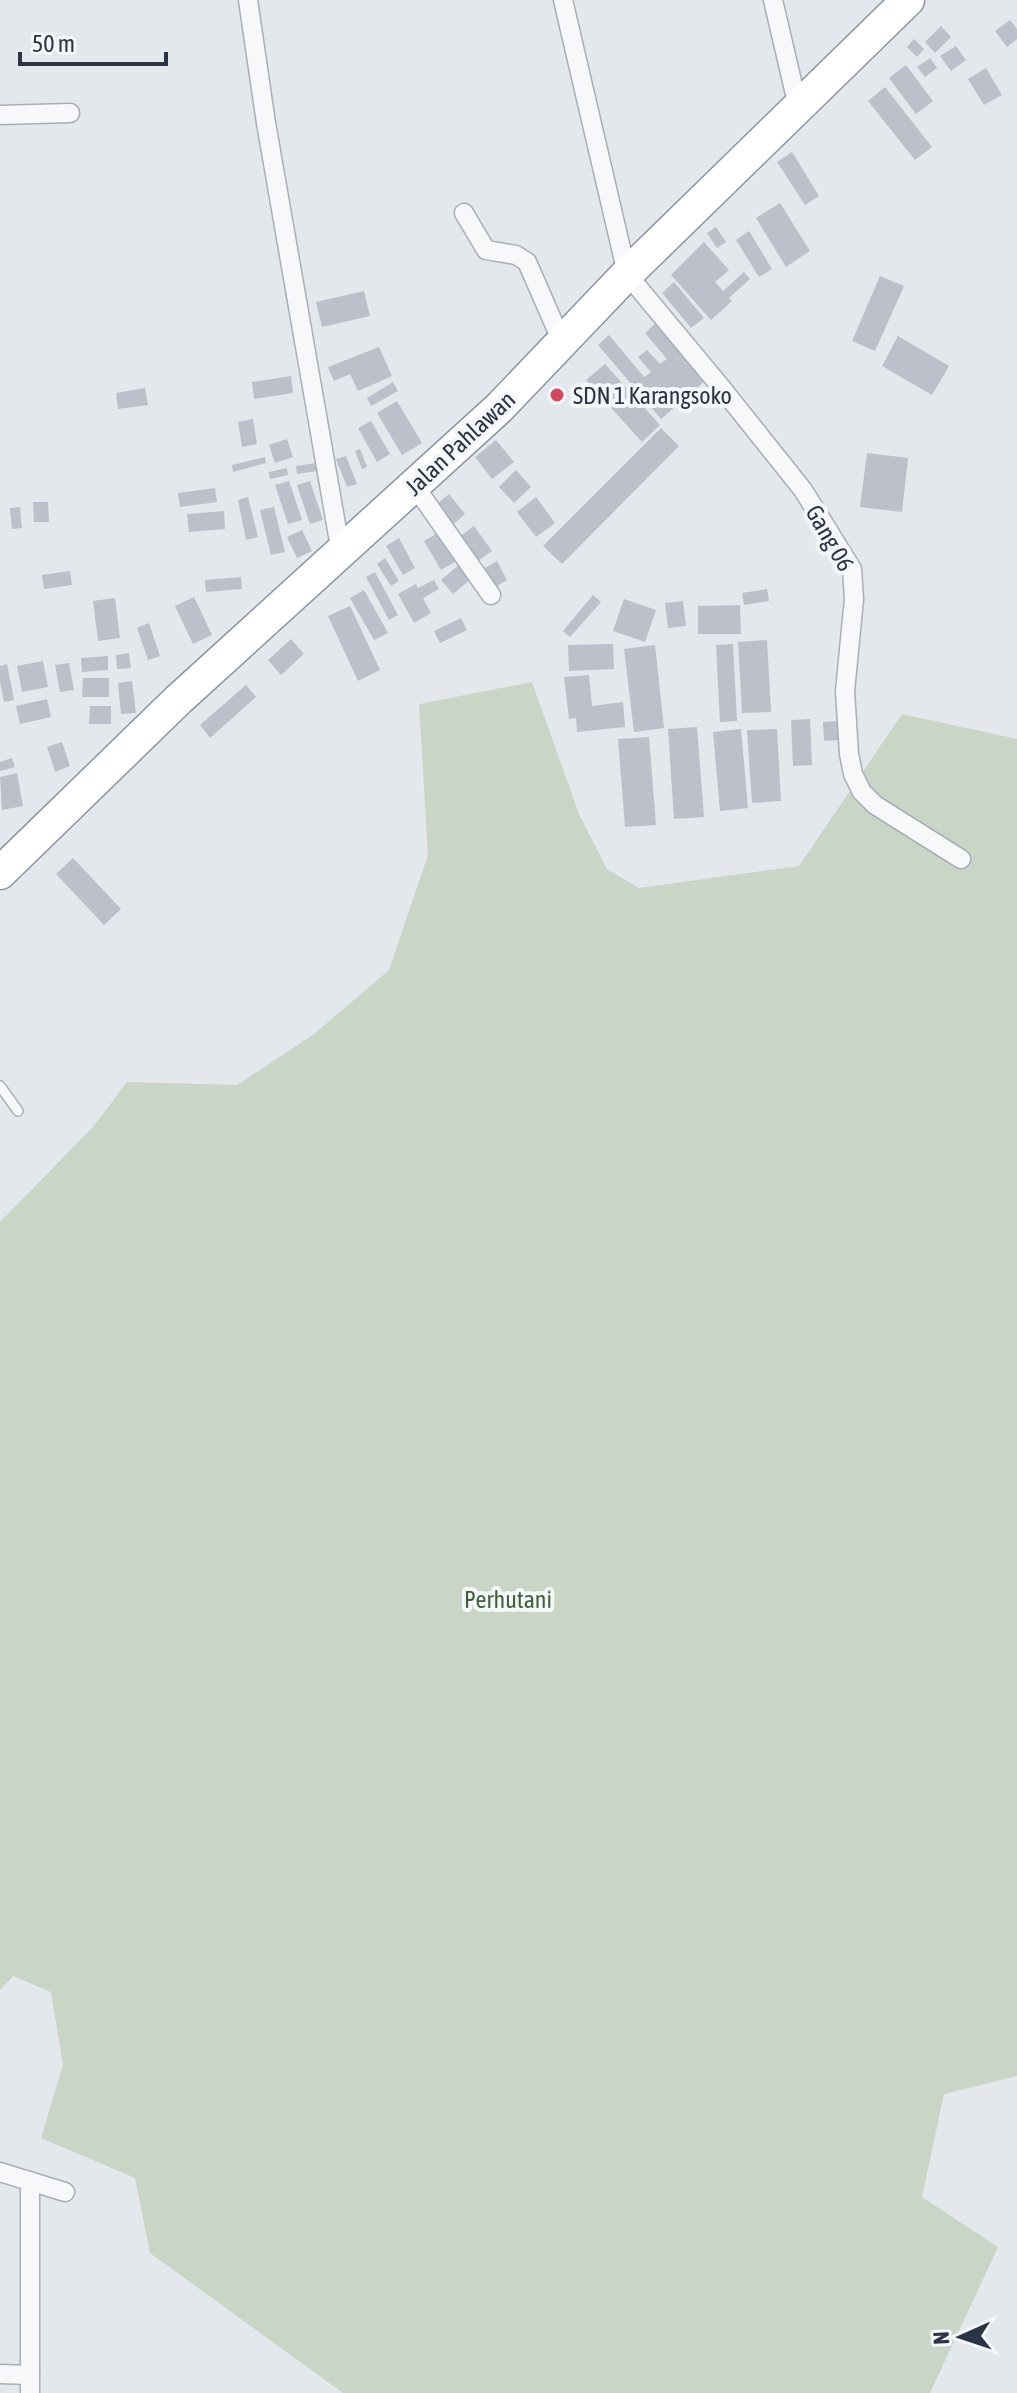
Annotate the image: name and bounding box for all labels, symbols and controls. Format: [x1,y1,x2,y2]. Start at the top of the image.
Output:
scale bar [20,16,166,66]
text: 50 m [32,30,75,57]
place label: SDN 1 Karangsoko [573,382,732,409]
street label: Jalan Pahlawan [400,385,520,501]
marker: SDN 1 Karangsoko [548,386,566,404]
street label: Gang 06 [800,500,860,576]
park label: Perhutani [464,1586,552,1613]
north arrow [921,2297,1001,2377]
text: N [928,2331,954,2345]

